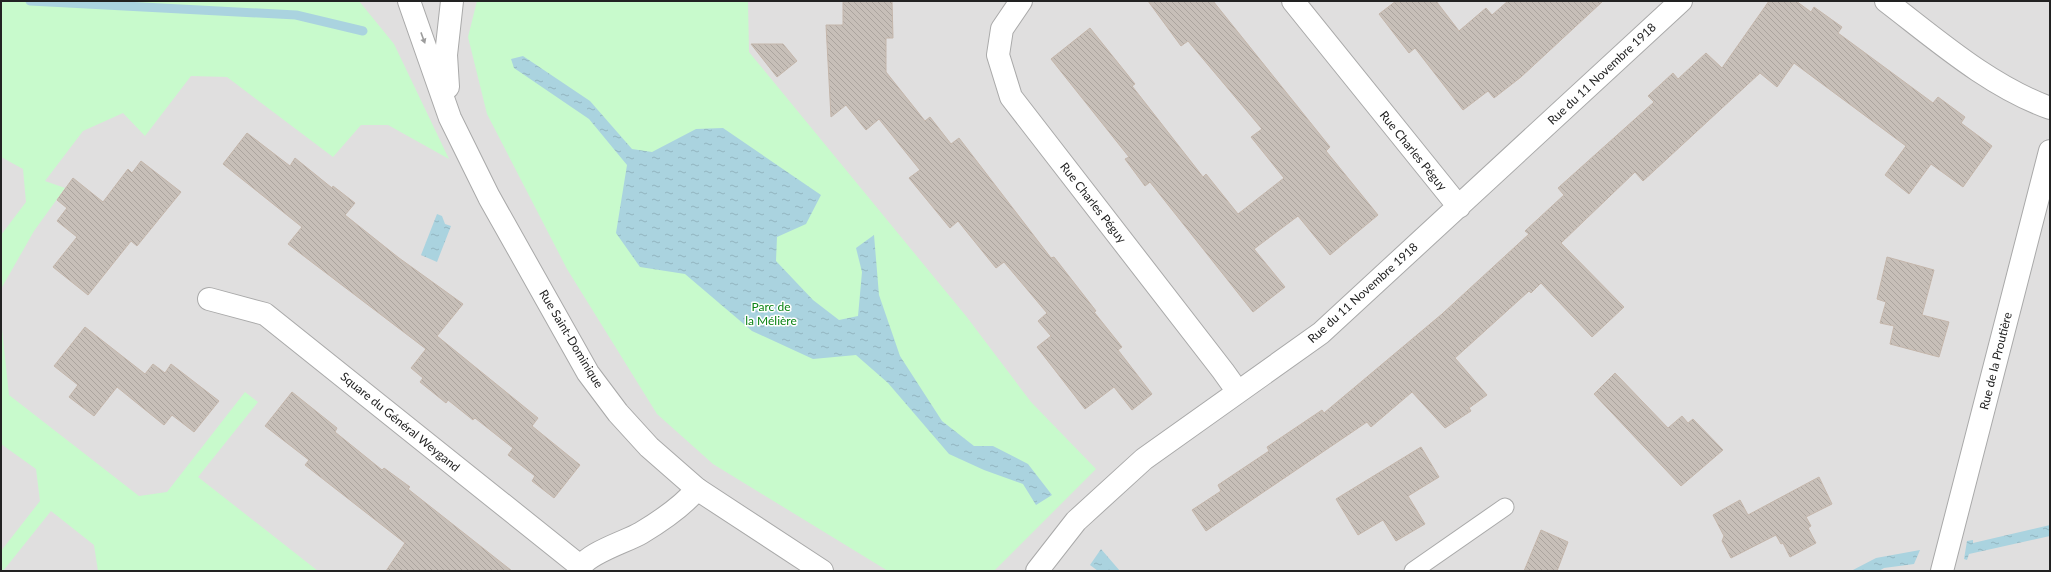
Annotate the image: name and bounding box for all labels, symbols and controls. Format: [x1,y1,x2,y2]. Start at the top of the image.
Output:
street label: Rue du 11 Novembre 1918 [1544,19,1659,128]
one-way arrow [420,32,426,44]
street label: Rue Charles Péguy [1377,108,1451,194]
street label: Rue Charles Péguy [1057,159,1130,247]
street label: Rue du 11 Novembre 1918 [1305,239,1421,346]
street label: Rue Saint-Dominique [536,287,607,391]
park label: Parc de la Mélière [745,299,797,328]
street label: Rue de la Proutière [1976,310,2015,411]
street label: Square du Général Weygand [337,369,463,474]

